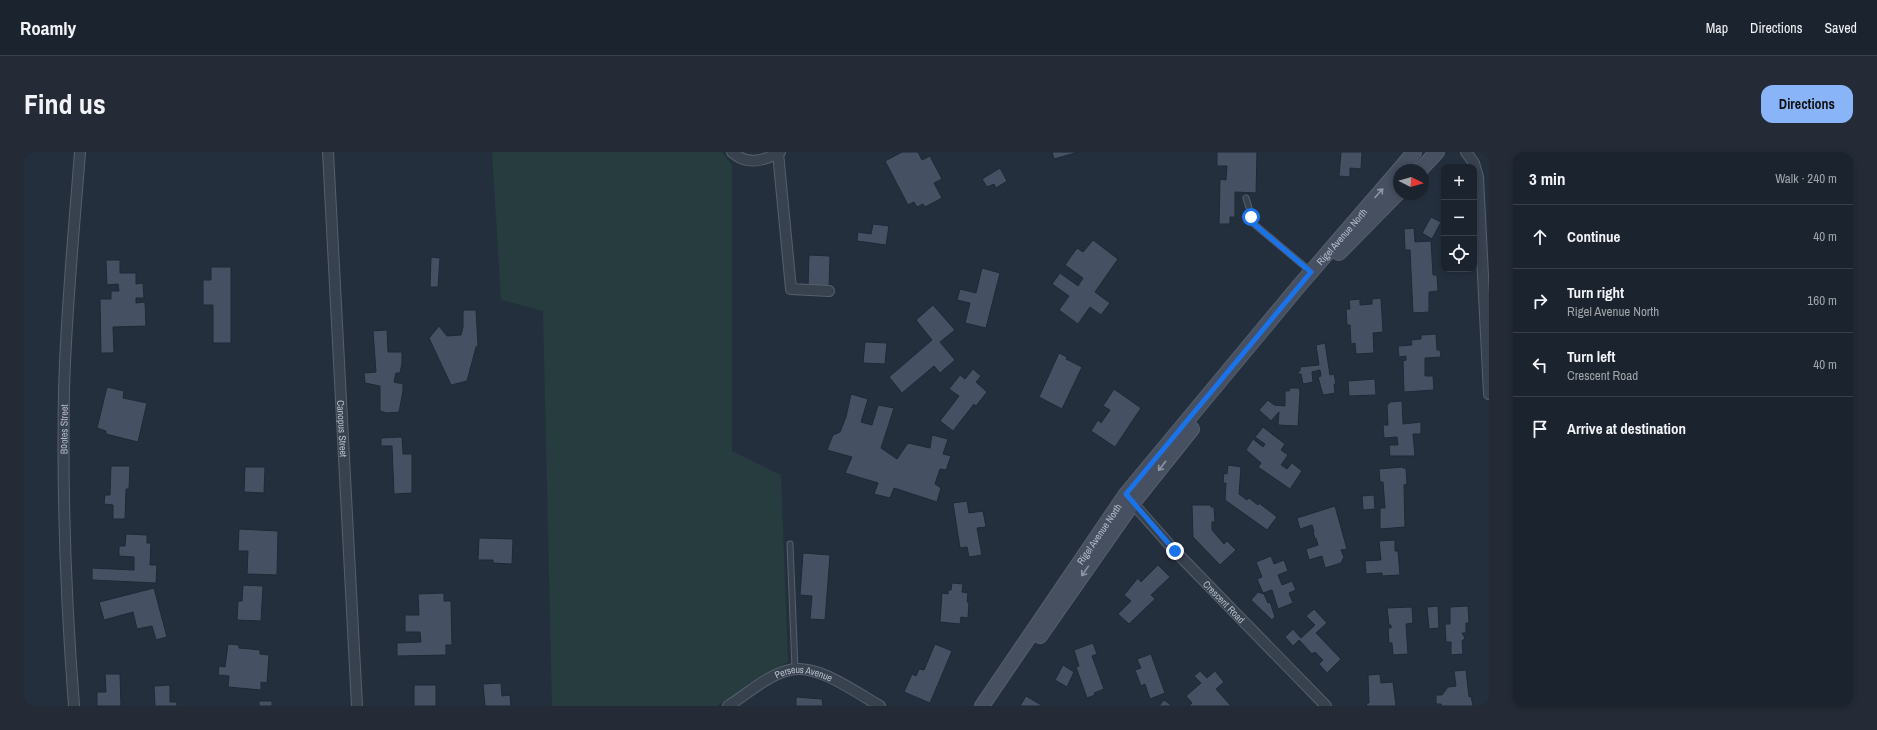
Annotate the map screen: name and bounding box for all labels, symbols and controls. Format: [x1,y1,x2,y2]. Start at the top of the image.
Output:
text: Roamly [20,15,76,41]
text: Map [1706,19,1728,37]
text: Directions [1750,19,1802,37]
text: Saved [1824,19,1857,37]
text: Find us [24,85,106,123]
button: Directions [1761,85,1853,123]
north arrow [1393,164,1429,200]
map controls [1441,164,1477,272]
button: + [1441,164,1477,200]
text: 3 min [1529,167,1565,190]
text: Walk · 240 m [1775,170,1837,187]
one-way arrow [1374,188,1383,199]
button: − [1441,200,1477,236]
street label: Rigel Avenue North [1313,205,1370,268]
route start [1242,208,1260,226]
icon: ahead [1529,226,1551,248]
text: Continue [1567,226,1620,247]
text: 40 m [1813,228,1837,245]
button: locate [1441,236,1477,272]
text: Turn right [1567,282,1624,303]
icon: right [1529,290,1551,312]
text: 160 m [1807,292,1837,309]
text: Rigel Avenue North [1567,303,1659,320]
text: Turn left [1567,346,1615,367]
icon: left [1529,354,1551,376]
text: 40 m [1813,356,1837,373]
text: Crescent Road [1567,367,1638,384]
street label: Canopus Street [334,400,350,458]
street label: Bootes Street [57,404,70,454]
icon: arrive [1529,418,1551,440]
text: Arrive at destination [1567,418,1686,439]
one-way arrow [1158,461,1166,472]
street label: Rigel Avenue North [1074,501,1124,567]
route end [1166,542,1184,560]
one-way arrow [1081,565,1089,576]
street label: Crescent Road [1200,577,1248,626]
street label: Perseus Avenue [772,663,835,684]

